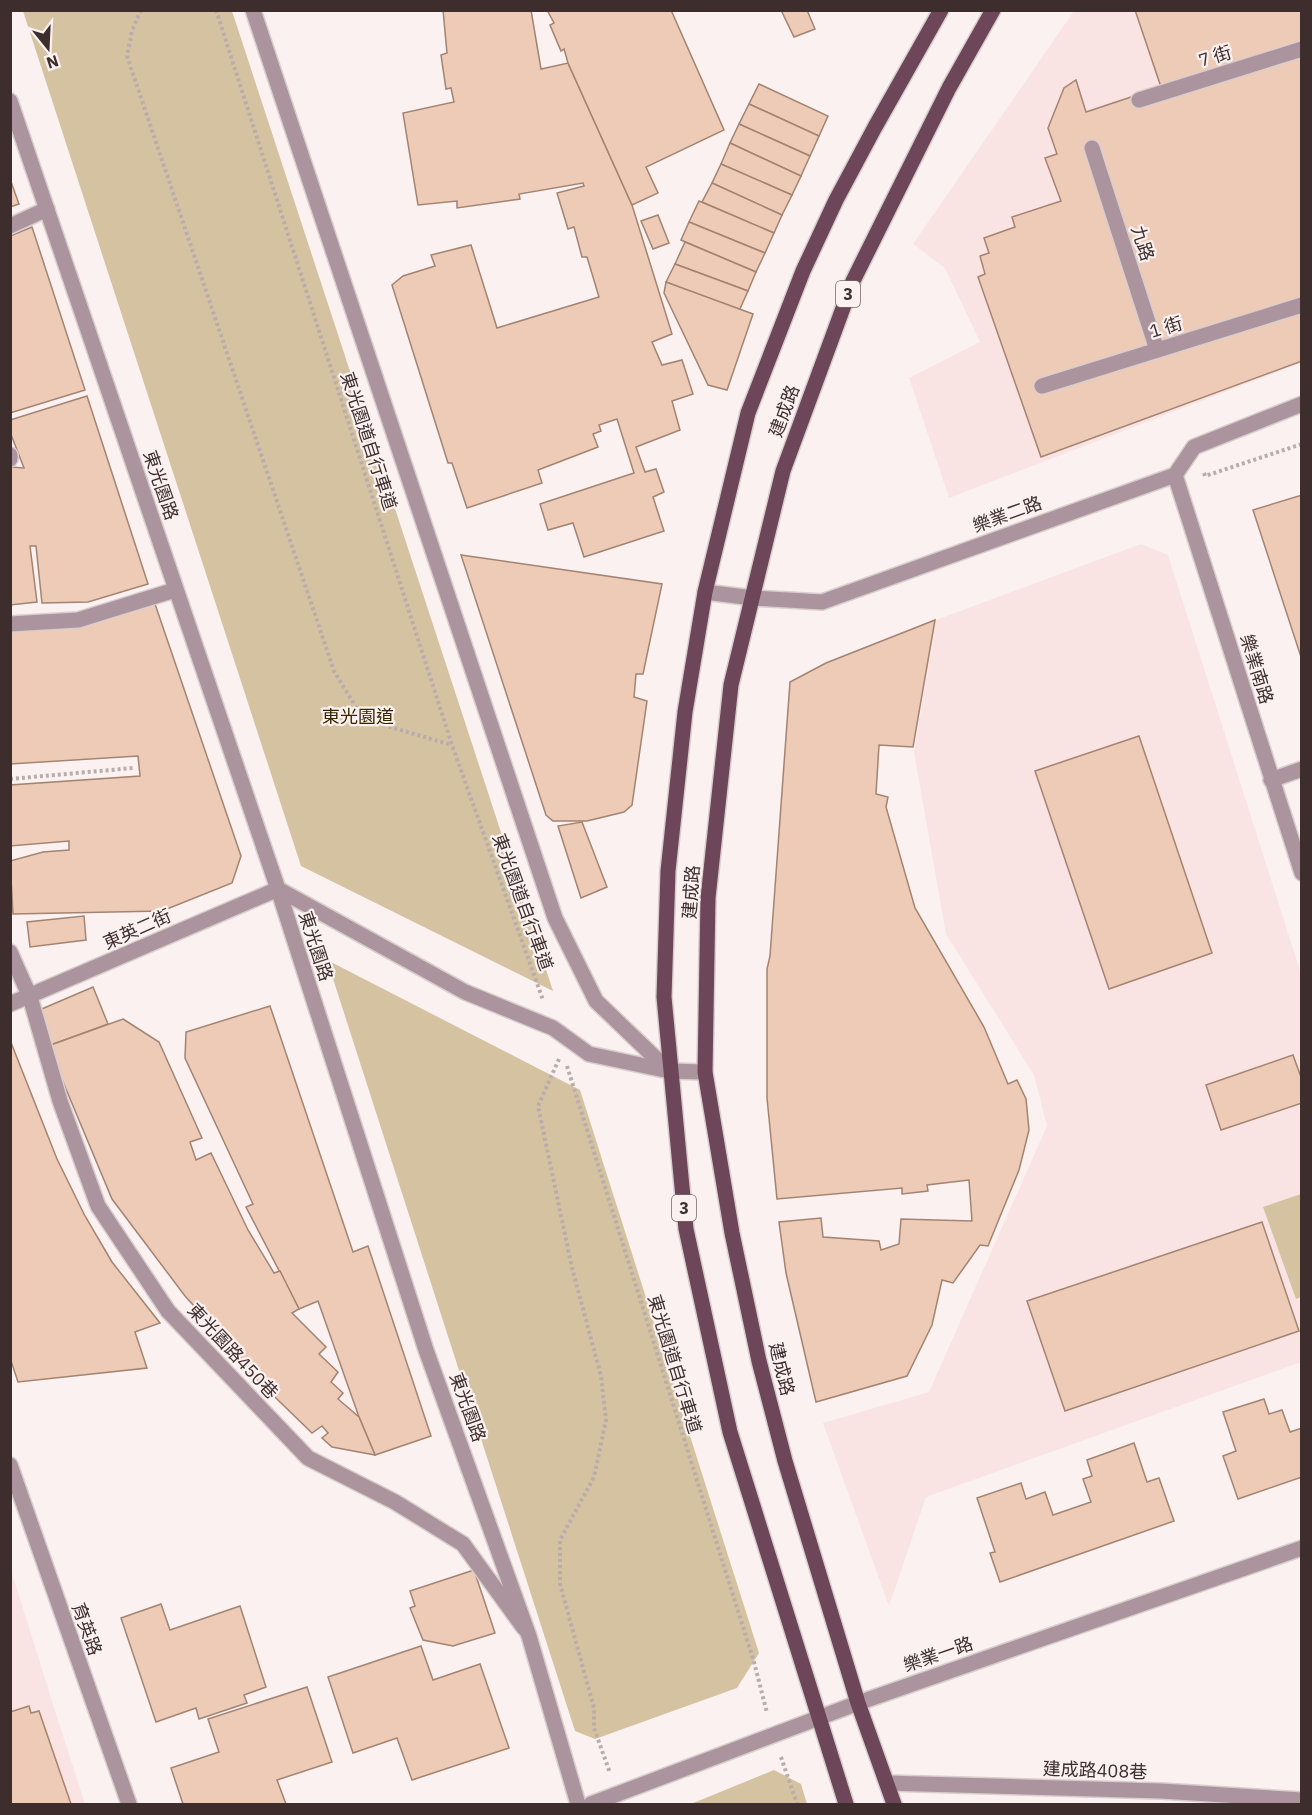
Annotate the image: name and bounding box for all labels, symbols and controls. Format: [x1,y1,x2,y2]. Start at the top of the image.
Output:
north arrow [18,18,78,78]
street label: 7 街 [1196,40,1234,72]
text: N [44,51,61,74]
street label: 九路 [1127,222,1159,264]
road number: 3 [836,281,860,307]
street label: 1 街 [1147,311,1185,343]
street label: 東光園道自行車道 [336,369,402,513]
street label: 建成路 [764,382,804,440]
street label: 東光園路 [138,447,184,523]
street label: 樂業二路 [969,491,1045,537]
street label: 樂業南路 [1235,631,1279,707]
park label: 東光園道 [322,705,394,728]
street label: 東光園道自行車道 [488,830,558,974]
street label: 建成路 [678,864,704,920]
street label: 東英二街 [99,904,175,954]
street label: 東光園路 [294,908,338,984]
road number: 3 [672,1195,696,1221]
street label: 東光園道自行車道 [643,1292,707,1436]
street label: 東光園路450巷 [183,1298,283,1404]
street label: 建成路 [764,1340,800,1398]
street label: 東光園路 [445,1369,491,1445]
street label: 育英路 [67,1600,107,1658]
street label: 樂業一路 [900,1631,976,1677]
street label: 建成路408巷 [1042,1757,1148,1783]

